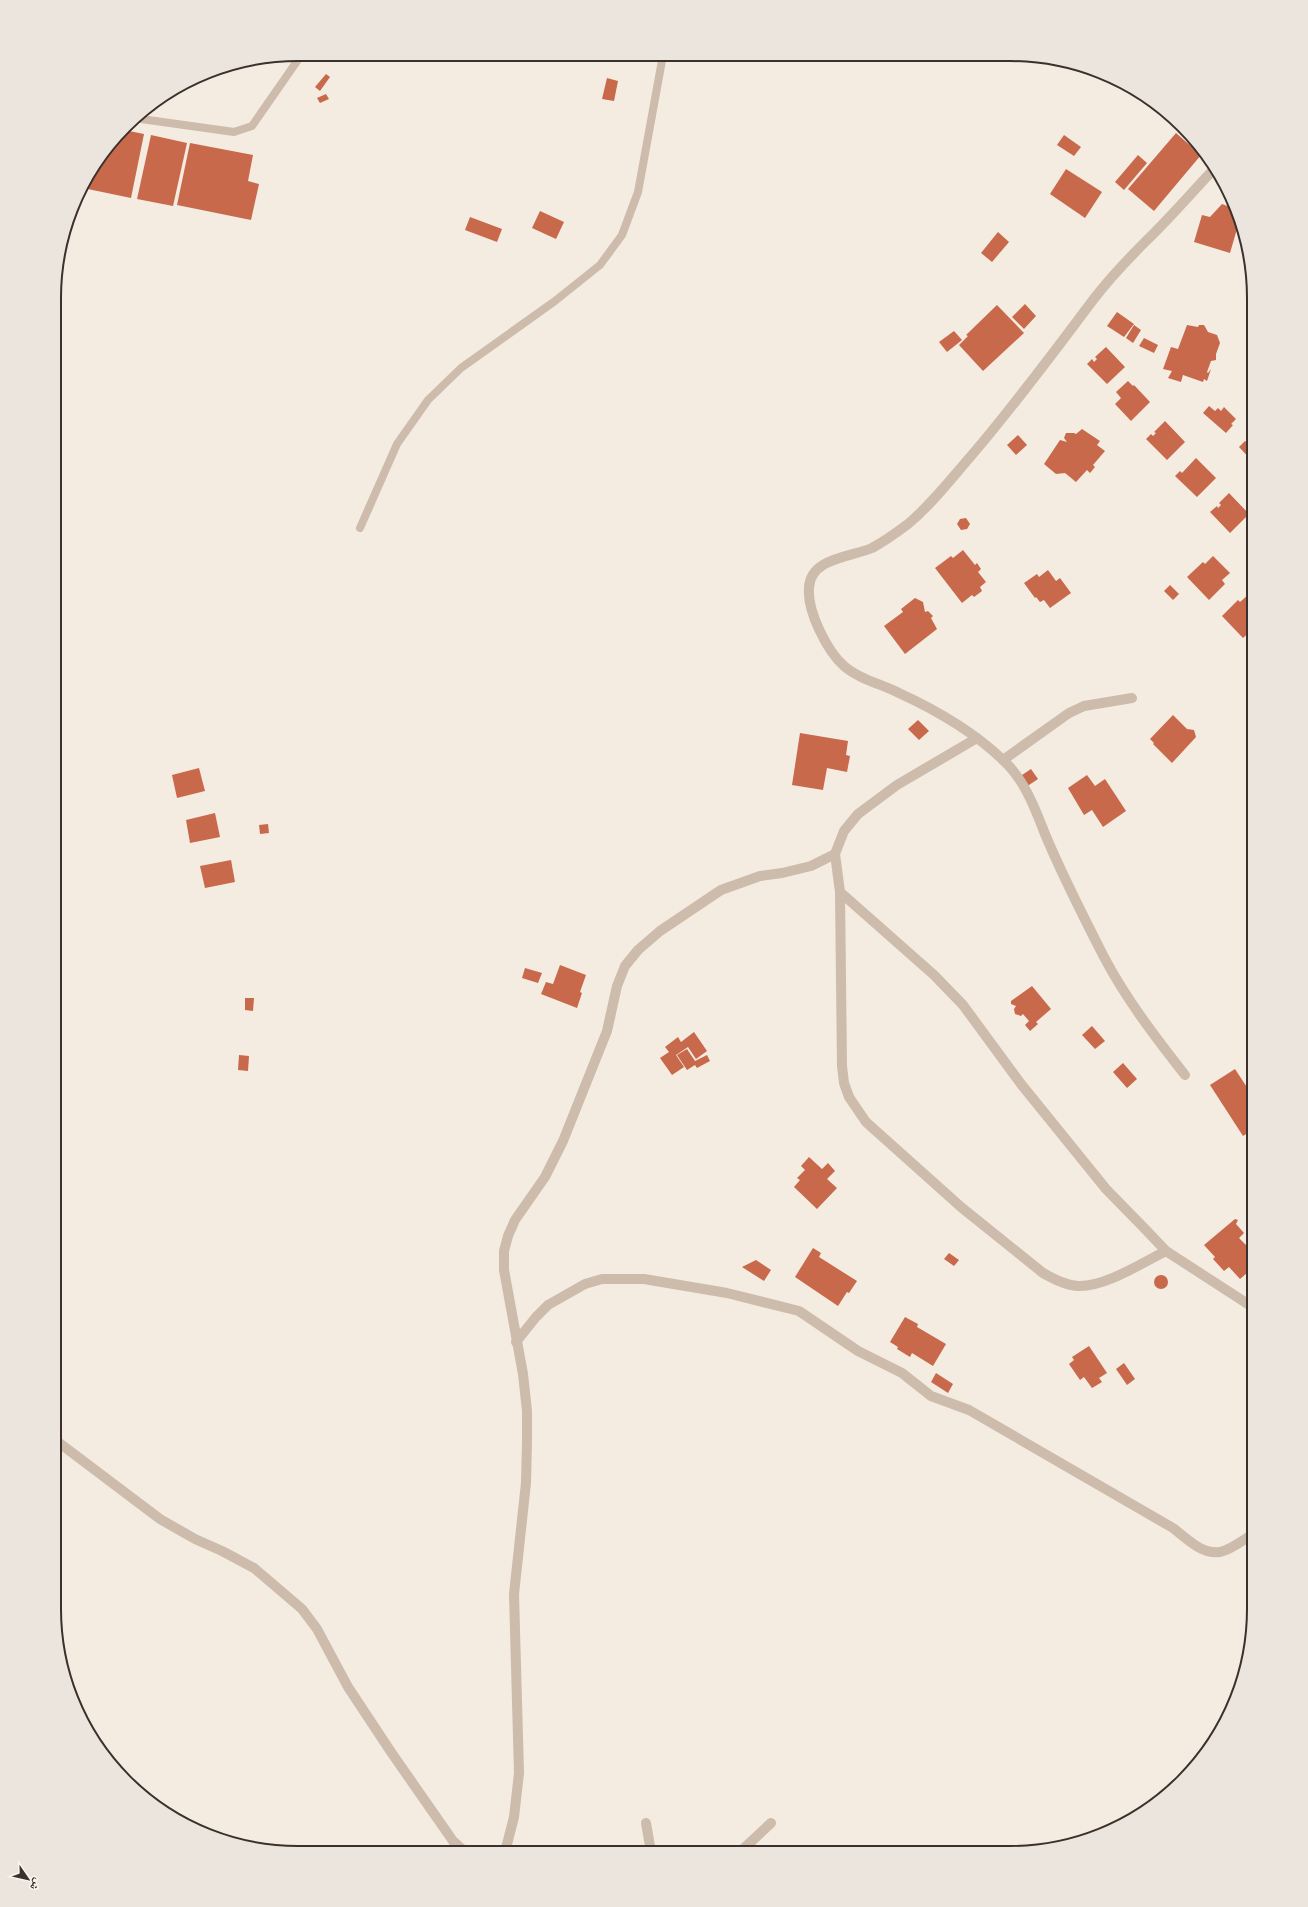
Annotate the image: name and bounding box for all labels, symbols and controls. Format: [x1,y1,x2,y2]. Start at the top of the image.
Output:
north arrow [8,1859,48,1899]
text: ش [26,1875,45,1894]

